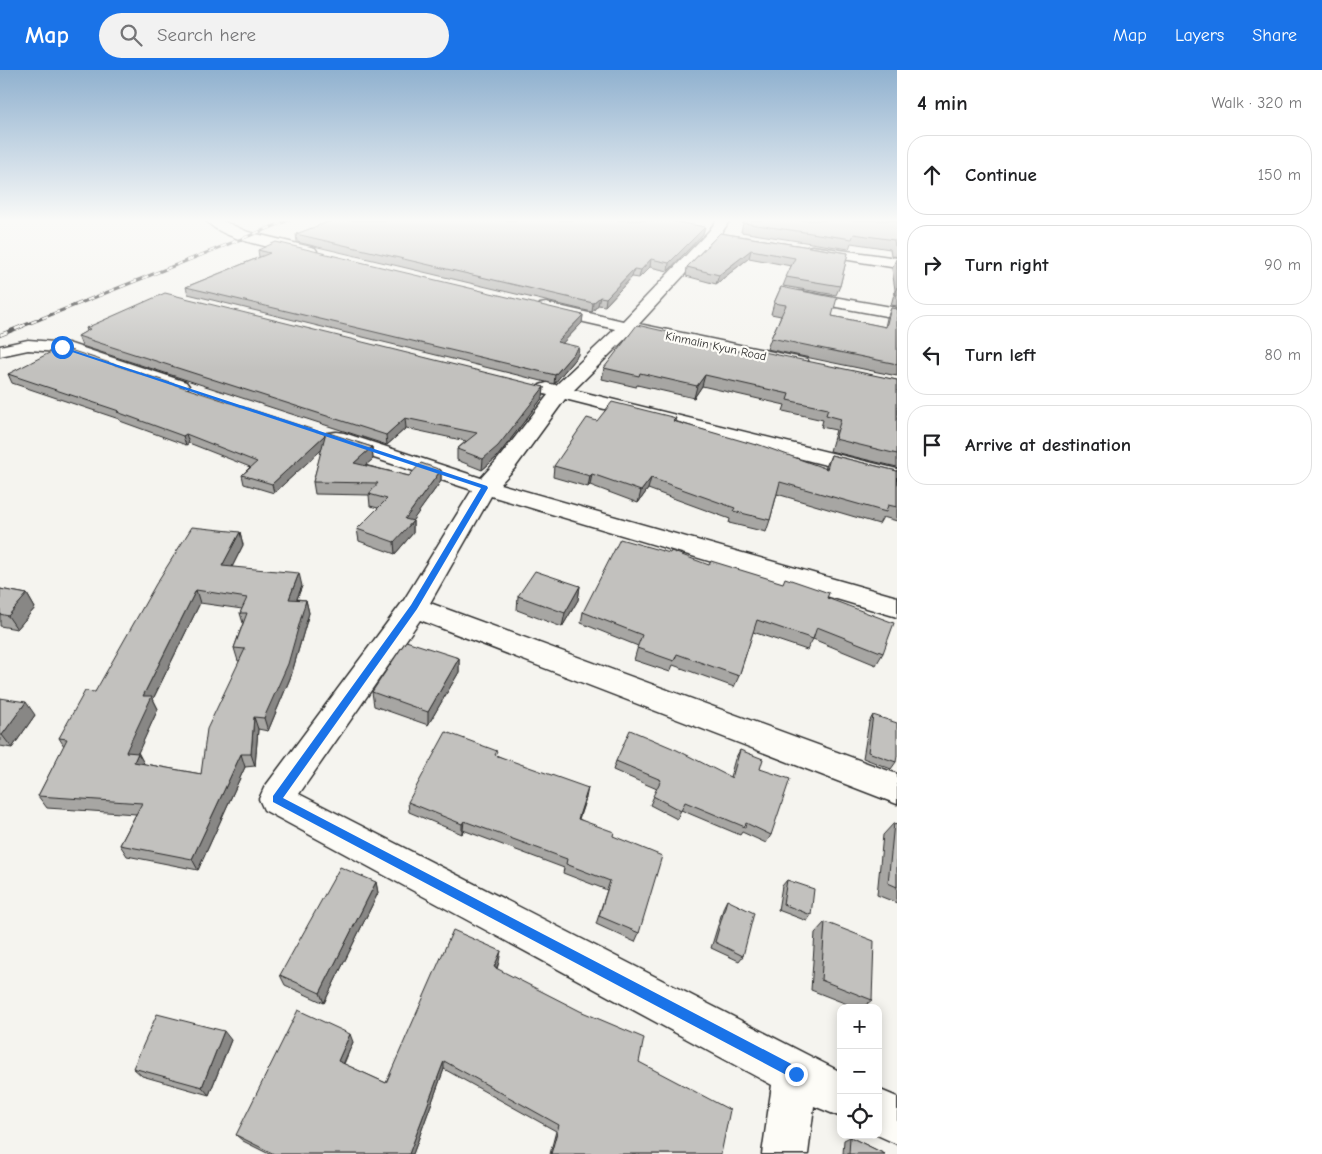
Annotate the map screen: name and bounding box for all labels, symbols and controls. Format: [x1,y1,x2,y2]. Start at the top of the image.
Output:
search box [99,13,449,58]
text: Map [25,21,69,49]
icon: search [117,21,145,49]
text: Search here [157,24,256,46]
text: Map [1113,25,1147,46]
text: Layers [1175,25,1224,46]
text: Share [1252,25,1297,46]
text: 4 min [917,91,968,115]
text: Walk · 320 m [1211,94,1302,112]
icon: ahead [918,161,946,189]
text: Continue [965,164,1037,186]
text: 150 m [1258,166,1301,184]
icon: right [918,251,946,279]
text: Turn right [965,254,1049,276]
text: 90 m [1264,256,1301,274]
street label: Kinmalin Kyun Road [664,328,768,364]
route start [51,336,74,359]
icon: left [918,341,946,369]
text: Turn left [965,344,1036,366]
text: 80 m [1264,346,1301,364]
icon: arrive [918,431,946,459]
text: Arrive at destination [965,434,1131,456]
map controls [837,1004,882,1139]
button: + [837,1004,882,1049]
button: − [837,1049,882,1094]
route end [785,1063,808,1086]
button: locate [837,1094,882,1139]

